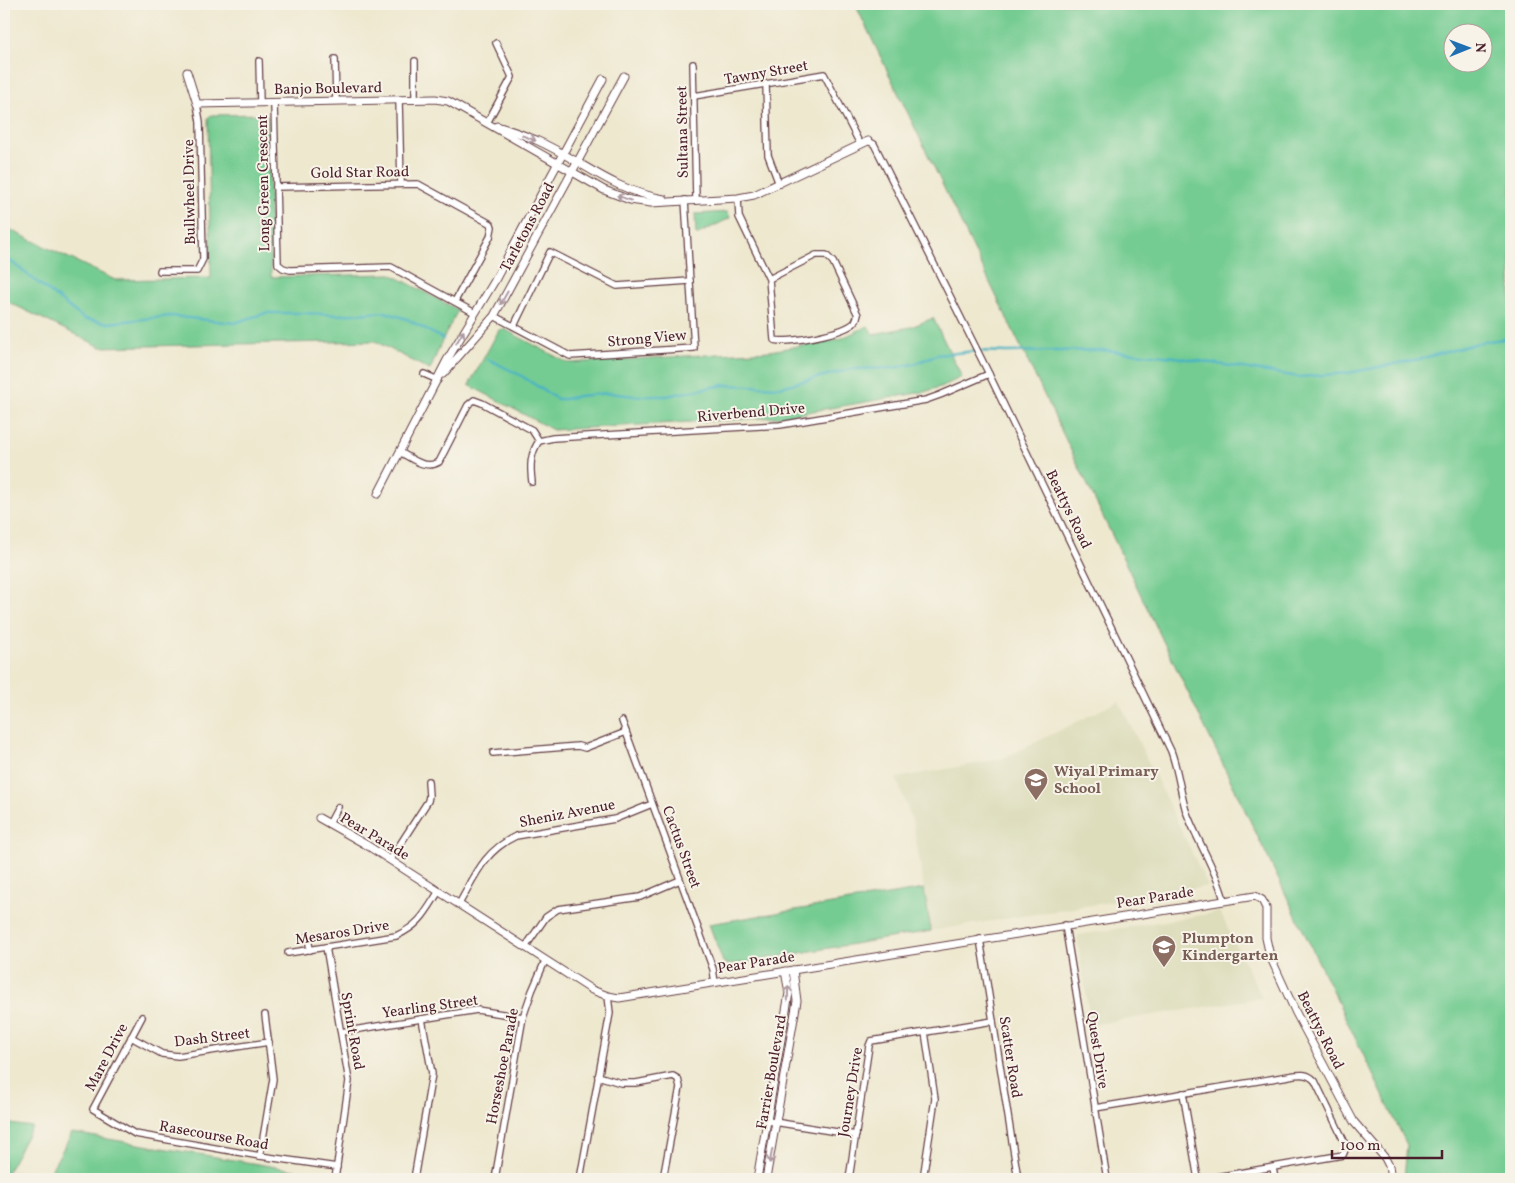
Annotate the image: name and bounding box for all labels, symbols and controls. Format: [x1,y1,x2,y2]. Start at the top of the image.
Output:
north arrow [1442,22,1492,72]
text: N [1470,43,1489,53]
street label: Tawny Street [723,56,810,91]
street label: Banjo Boulevard [274,78,382,101]
street label: Sultana Street [672,85,695,179]
street label: Long Green Crescent [253,114,276,252]
one-way arrow [521,134,536,143]
street label: Bullwheel Drive [179,139,202,245]
street label: Gold Star Road [310,162,410,185]
street label: Tarletons Road [496,179,561,276]
one-way arrow [617,193,633,202]
one-way arrow [499,291,509,306]
street label: Strong View [607,326,688,353]
one-way arrow [456,330,466,344]
street label: Riverbend Drive [696,398,806,429]
street label: Beattys Road [1039,467,1096,553]
place label: Wiyal Primary School [1054,762,1159,800]
school or university icon: Wiyal Primary School [1023,767,1049,801]
street label: Sheniz Avenue [517,795,617,834]
street label: Cactus Street [656,803,705,892]
street label: Pear Parade [335,808,413,866]
street label: Pear Parade [1115,882,1195,915]
street label: Mesaros Drive [294,916,391,951]
place label: Plumpton Kindergarten [1182,929,1279,967]
school or university icon: Plumpton Kindergarten [1151,934,1177,968]
street label: Pear Parade [716,947,796,980]
one-way arrow [783,986,793,1002]
street label: Beattys Road [1291,988,1348,1074]
street label: Yearling Street [381,990,480,1025]
street label: Sprint Road [334,991,369,1072]
street label: Horseshoe Parade [482,1006,525,1126]
street label: Quest Drive [1080,1010,1113,1090]
street label: Farrier Boulevard [752,1013,793,1131]
street label: Scatter Road [993,1015,1026,1100]
street label: Mare Drive [81,1020,134,1096]
street label: Dash Street [173,1023,251,1054]
street label: Journey Drive [834,1046,869,1139]
street label: Rasecourse Road [157,1116,270,1156]
scale bar [1332,1128,1442,1160]
text: 100 m [1340,1136,1380,1157]
one-way arrow [766,1147,775,1163]

